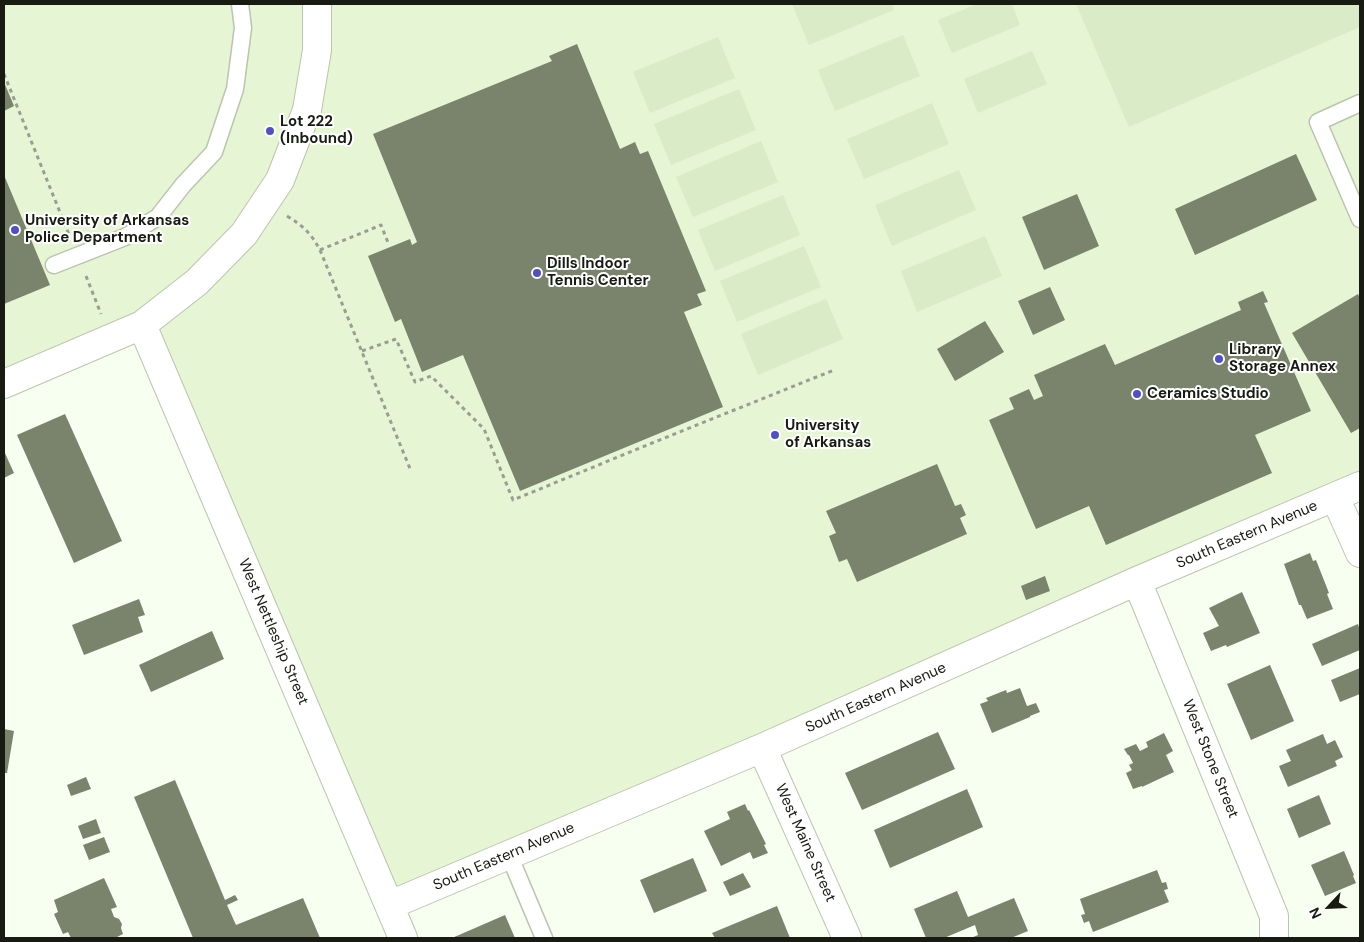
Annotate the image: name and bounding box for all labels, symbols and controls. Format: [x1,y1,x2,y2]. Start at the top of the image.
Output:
place label: Lot 222 (Inbound) [280,113,353,148]
marker: Lot 222 (Inbound) [264,125,276,137]
place label: University of Arkansas Police Department [25,212,189,247]
marker: University of Arkansas Police Department [9,224,21,236]
place label: Dills Indoor Tennis Center [547,255,649,290]
marker: Dills Indoor Tennis Center [531,267,543,279]
place label: Library Storage Annex [1229,341,1336,376]
marker: Library Storage Annex [1213,353,1225,365]
place label: Ceramics Studio [1147,385,1269,403]
marker: Ceramics Studio [1131,388,1143,400]
place label: University of Arkansas [785,417,871,452]
marker: University of Arkansas [769,429,781,441]
street label: South Eastern Avenue [1174,497,1320,573]
street label: West Nettleship Street [234,556,312,708]
street label: South Eastern Avenue [803,659,949,737]
street label: West Stone Street [1178,697,1242,821]
street label: West Maine Street [771,781,839,905]
street label: South Eastern Avenue [431,819,577,895]
north arrow [1304,882,1354,932]
text: N [1305,905,1326,922]

